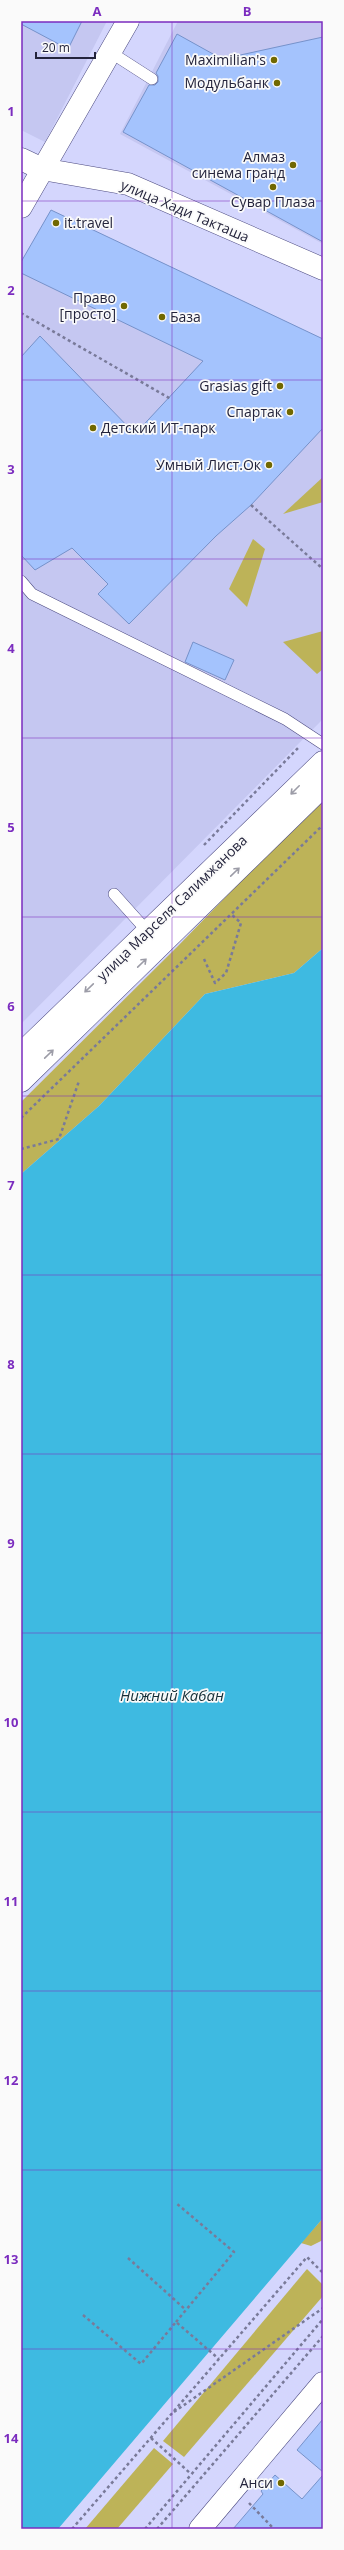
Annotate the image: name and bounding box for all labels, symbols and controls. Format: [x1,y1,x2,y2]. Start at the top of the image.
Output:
text: A [93,2,102,20]
text: B [243,2,252,20]
scale bar [36,34,95,60]
text: 20 m [42,39,70,56]
place label: Maximilian's [185,50,266,69]
marker: Maximilian's [269,55,279,65]
place label: Модульбанк [184,73,270,92]
marker: Модульбанк [272,78,282,88]
text: 1 [7,102,15,120]
place label: Алмаз синема гранд [192,147,285,182]
marker: Алмаз синема гранд [288,160,298,170]
street label: улица Хади Такташа [118,175,252,246]
marker: Сувар Плаза [268,182,278,192]
place label: Сувар Плаза [231,192,315,211]
place label: it.travel [64,213,113,232]
marker: it.travel [51,218,61,228]
text: 2 [7,281,15,299]
place label: Право [просто] [59,288,116,323]
marker: Право [просто] [119,301,129,311]
place label: База [170,307,201,326]
marker: База [157,312,167,322]
place label: Grasias gift [199,376,272,395]
marker: Grasias gift [275,381,285,391]
place label: Спартак [227,402,283,421]
marker: Спартак [285,407,295,417]
place label: Детский ИТ-парк [101,418,216,437]
marker: Детский ИТ-парк [88,423,98,433]
place label: Умный Лист.Ок [156,455,262,474]
text: 3 [7,460,15,478]
marker: Умный Лист.Ок [264,460,274,470]
text: 4 [7,639,15,657]
one-way arrow [290,785,300,795]
text: 5 [7,818,15,836]
street label: улица Марселя Салимжанова [92,831,251,985]
one-way arrow [230,867,240,877]
one-way arrow [137,958,147,968]
one-way arrow [84,984,94,993]
text: 6 [7,997,15,1015]
one-way arrow [44,1049,54,1058]
text: 7 [7,1176,15,1194]
text: 8 [7,1355,15,1373]
text: 9 [7,1534,15,1552]
water label: Нижний Кабан [120,1685,224,1705]
text: 10 [4,1713,18,1731]
text: 11 [4,1892,18,1910]
text: 12 [4,2071,19,2089]
text: 13 [4,2250,18,2268]
text: 14 [4,2429,19,2447]
place label: Анси [240,2473,273,2492]
marker: Анси [276,2478,286,2488]

